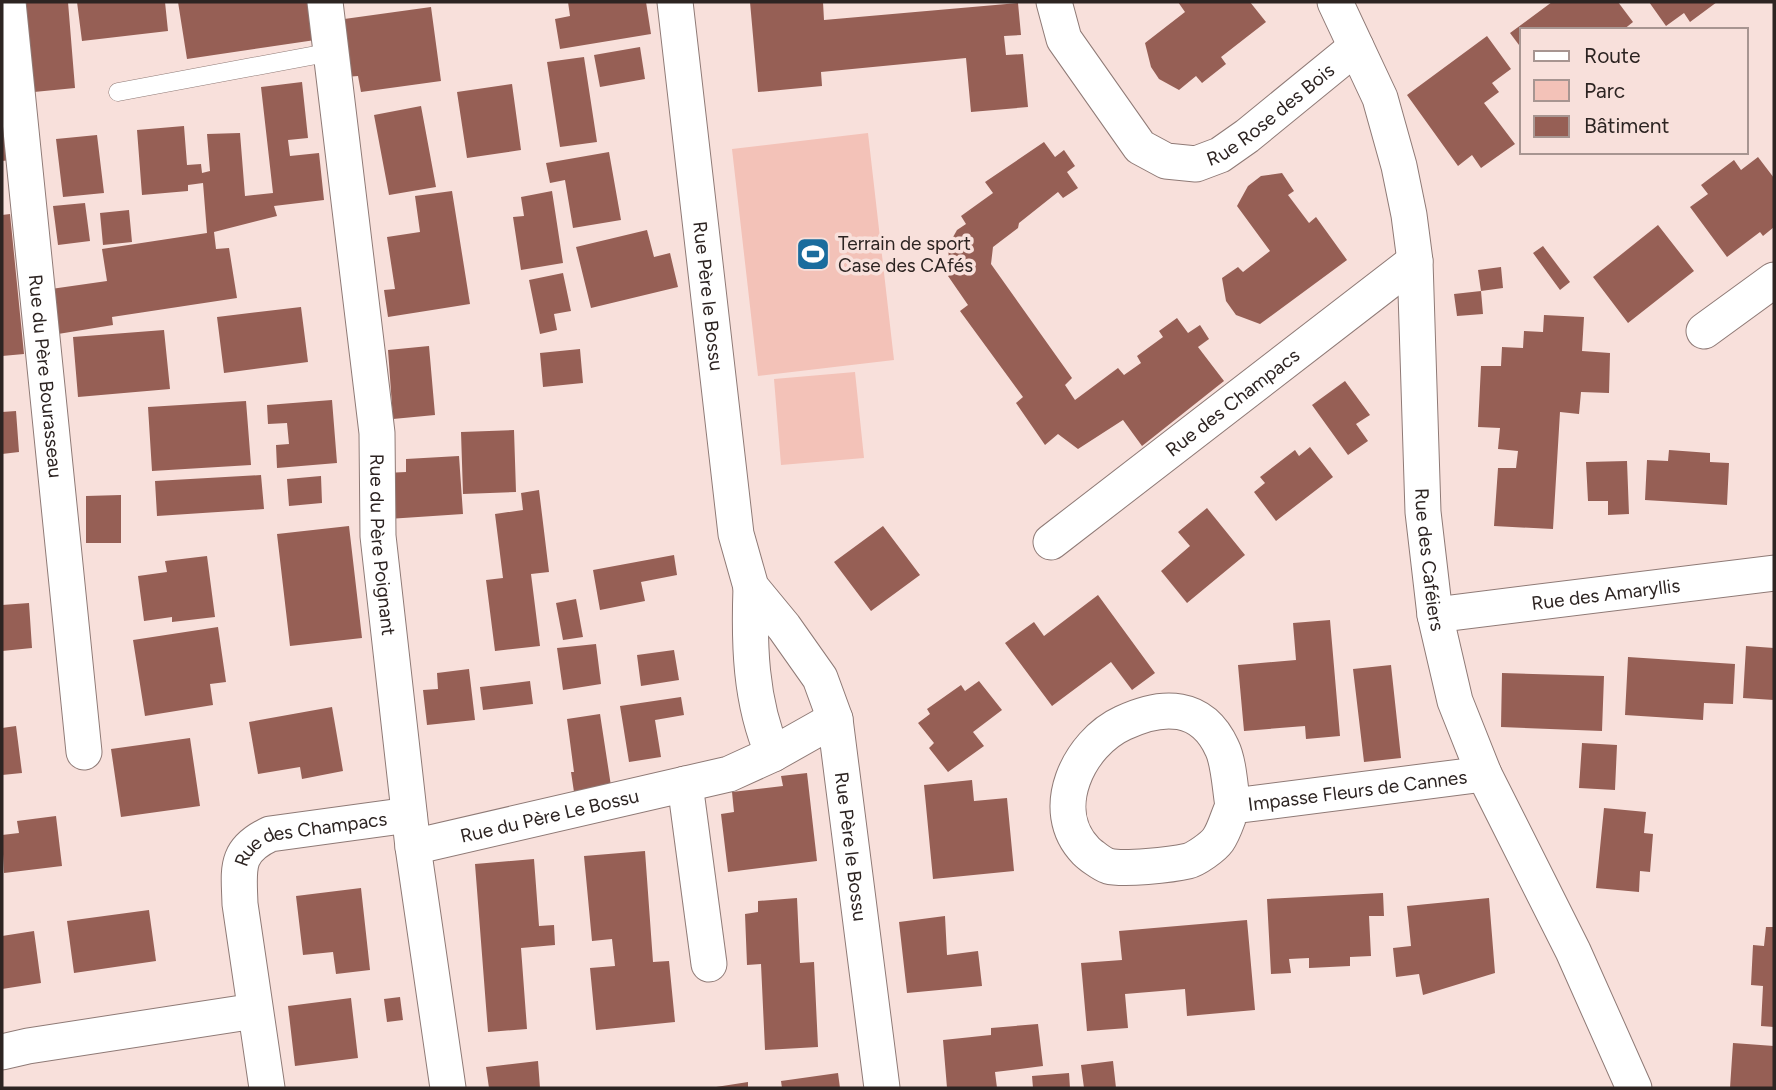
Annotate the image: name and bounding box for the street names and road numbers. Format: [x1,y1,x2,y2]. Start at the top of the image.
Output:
street label: Rue Rose des Bois [1203,58,1339,170]
street label: Rue Père le Bossu [689,220,729,372]
street label: Rue du Père Bourasseau [24,273,68,479]
street label: Rue des Champacs [1161,343,1304,461]
street label: Rue du Père Poignant [366,454,401,637]
street label: Rue des Caféiers [1411,488,1450,633]
street label: Rue des Amaryllis [1530,573,1681,614]
street label: Impasse Fleurs de Cannes [1246,765,1468,816]
street label: Rue Père le Bossu [830,770,872,923]
street label: Rue du Père Le Bossu [458,784,641,847]
street label: Rue des Champacs [229,807,388,869]

